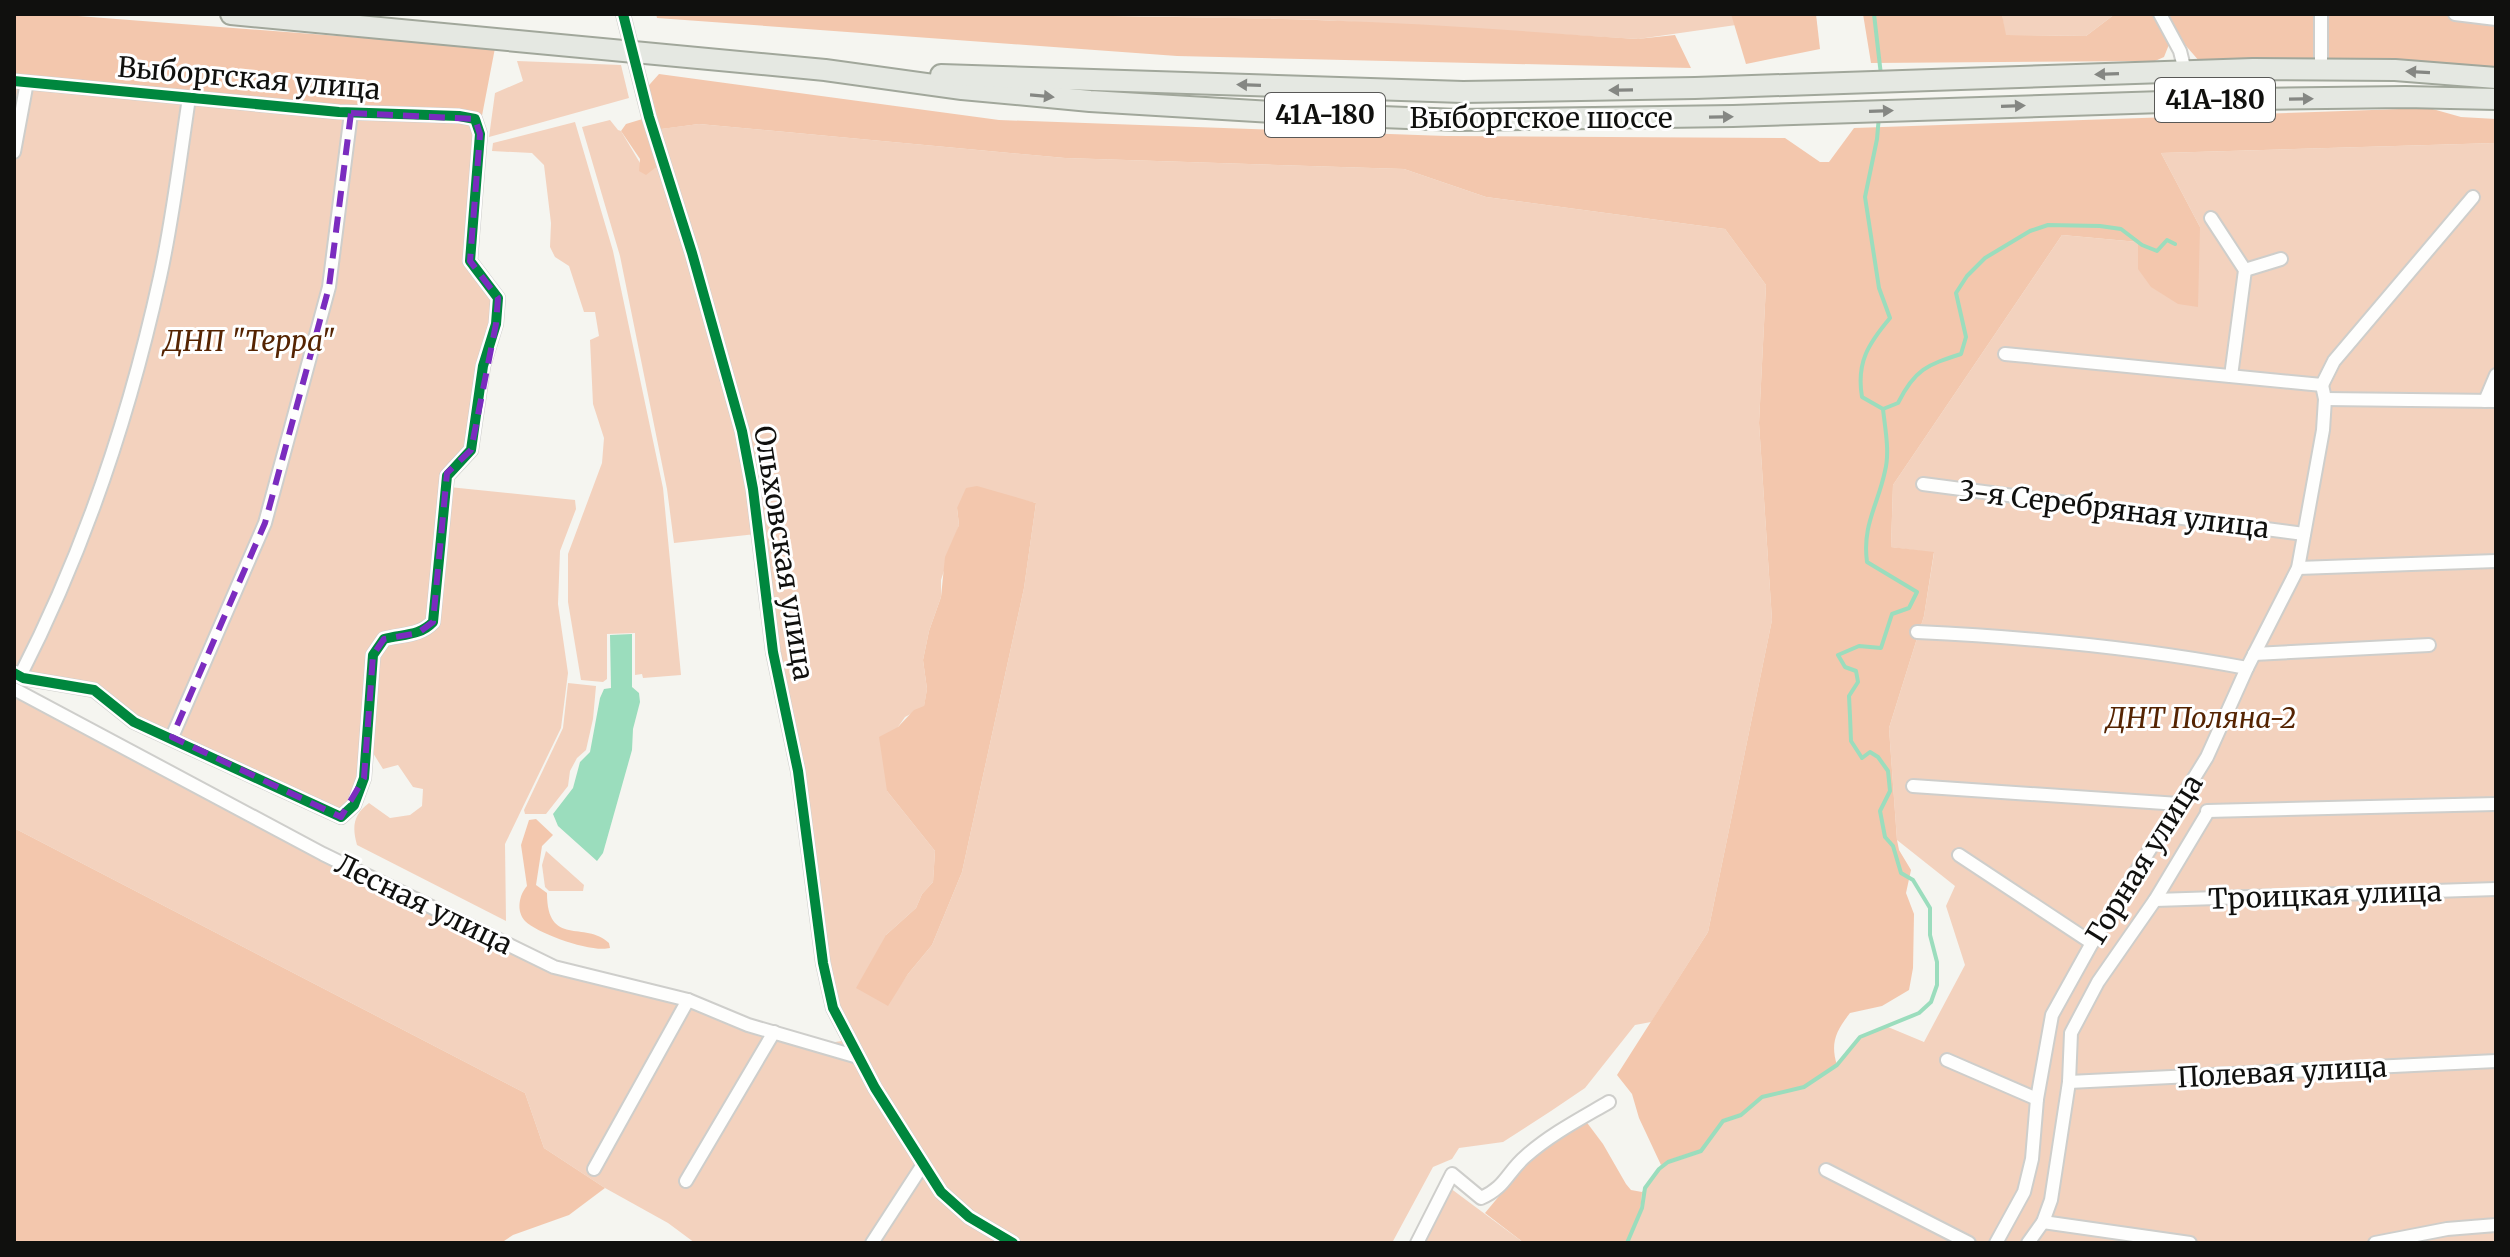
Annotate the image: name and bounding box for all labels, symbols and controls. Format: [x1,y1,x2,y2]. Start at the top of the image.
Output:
street label: Выборгская улица [116,49,382,107]
one-way arrow [2405,65,2430,78]
one-way arrow [2094,67,2119,80]
one-way arrow [1236,78,1261,91]
road number: 41А-180 [2155,78,2275,122]
one-way arrow [1608,84,1633,96]
one-way arrow [1030,90,1055,103]
one-way arrow [2289,92,2314,105]
road number: 41А-180 [1265,93,1385,137]
street label: Выборгское шоссе [1409,100,1673,136]
one-way arrow [2001,100,2026,113]
one-way arrow [1869,104,1894,117]
one-way arrow [1709,110,1734,123]
park label: ДНП "Терра" [161,323,335,359]
street label: Ольховская улица [746,423,822,683]
street label: 3-я Серебряная улица [1957,472,2271,546]
park label: ДНТ Поляна-2 [2104,700,2296,736]
street label: Горная улица [2077,767,2211,951]
street label: Лесная улица [330,846,518,962]
street label: Троицкая улица [2207,873,2443,917]
street label: Полевая улица [2176,1049,2388,1095]

